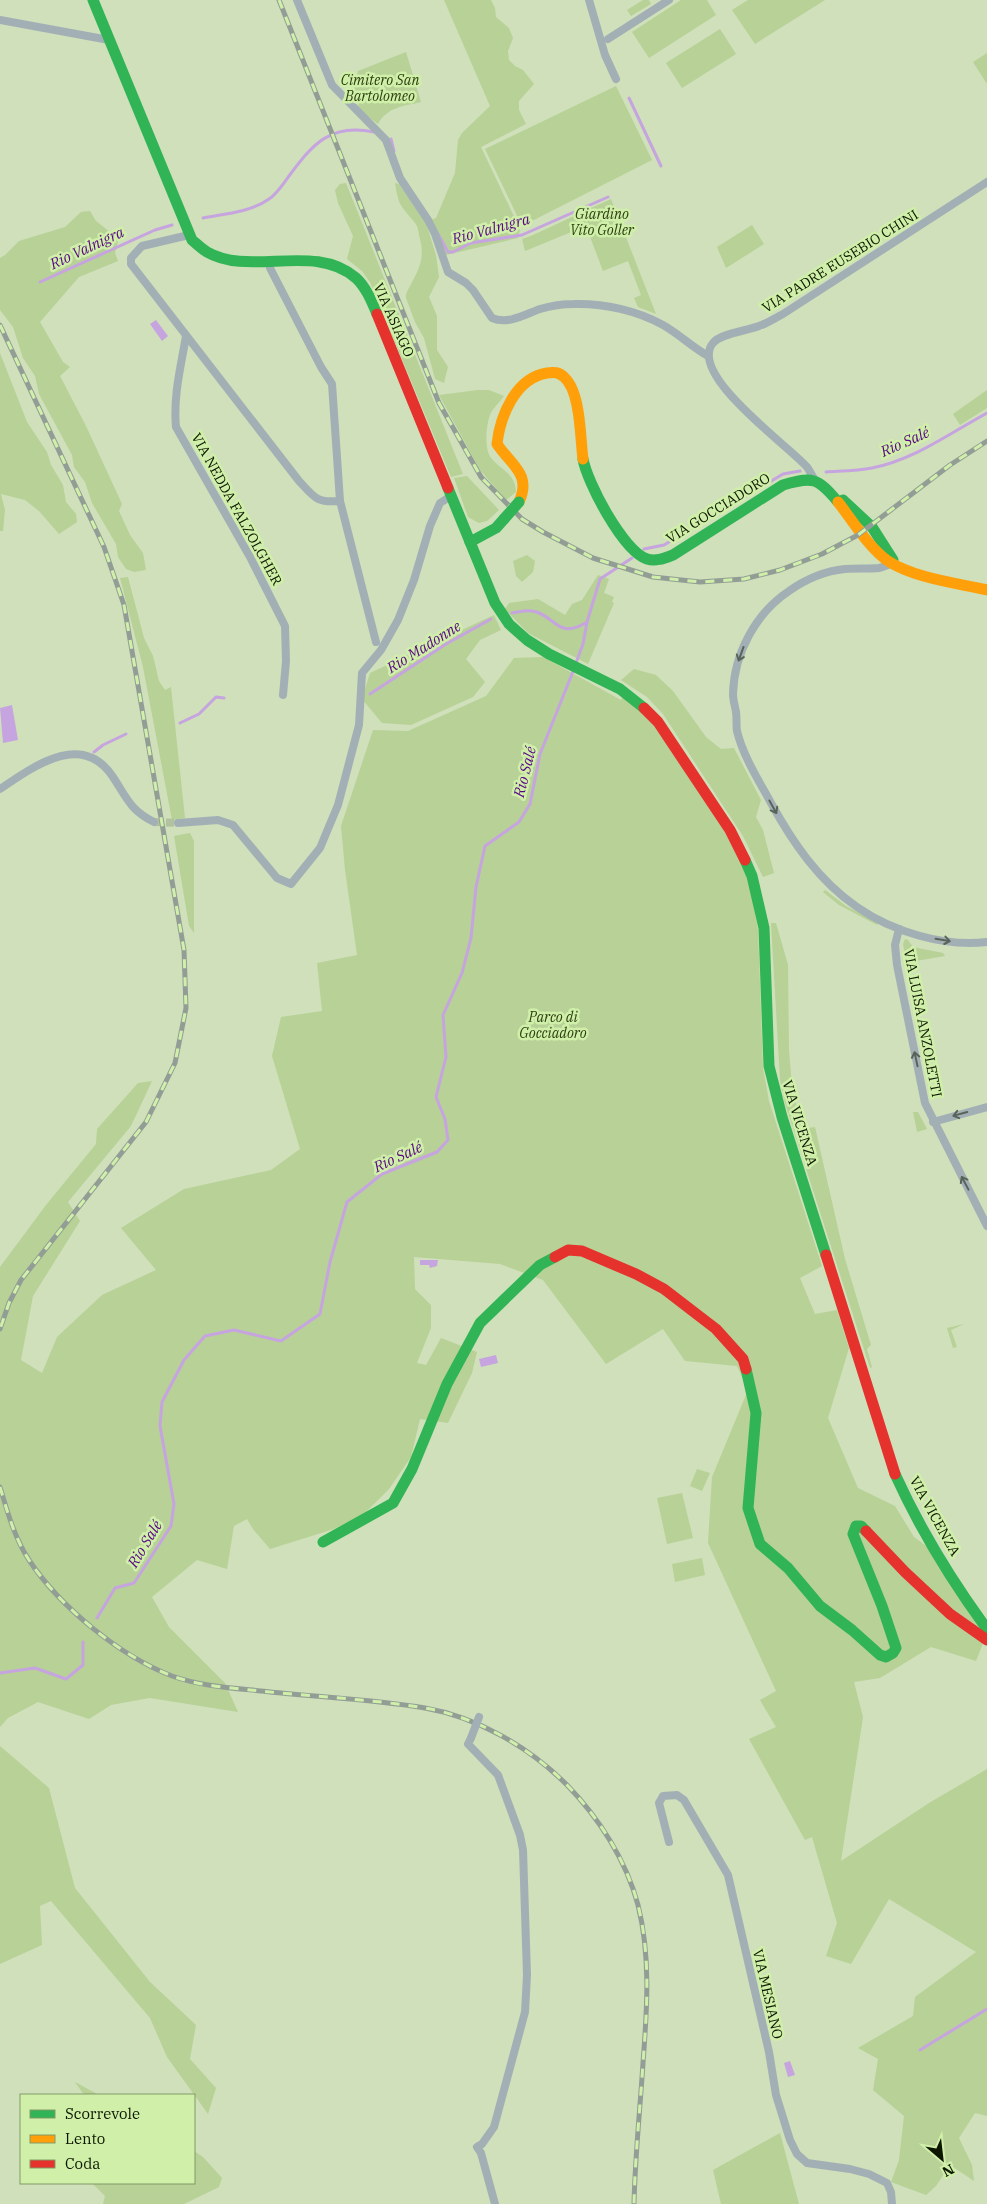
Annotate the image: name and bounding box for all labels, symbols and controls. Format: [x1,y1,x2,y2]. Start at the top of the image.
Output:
park label: Cimitero San Bartolomeo [341,71,419,105]
park label: Giardino Vito Goller [570,205,635,239]
street label: VIA PADRE EUSEBIO CHINI [759,205,922,317]
water label: Rio Valnigra [449,209,533,248]
water label: Rio Valnigra [46,222,128,273]
street label: VIA ASIAGO [370,280,418,360]
water label: Rio Salé [876,422,933,461]
street label: VIA NEDDA FALZOLGHER [188,430,287,589]
street label: VIA GOCCIADORO [663,469,773,547]
water label: Rio Madonne [382,616,465,677]
one-way arrow [736,646,745,661]
water label: Rio Salé [509,744,540,800]
one-way arrow [769,799,779,814]
one-way arrow [934,935,950,945]
street label: VIA LUISA ANZOLETTI [900,947,946,1099]
park label: Parco di Gocciadoro [519,1008,587,1042]
one-way arrow [910,1051,920,1067]
street label: VIA VICENZA [778,1078,822,1168]
one-way arrow [953,1110,969,1120]
water label: Rio Salé [369,1137,426,1177]
one-way arrow [960,1175,970,1190]
street label: VIA VICENZA [906,1473,965,1559]
water label: Rio Salé [123,1516,166,1572]
street label: VIA MESIANO [749,1947,787,2041]
legend [20,2094,195,2184]
text: Scorrevole [65,2104,140,2123]
text: Lento [65,2129,105,2148]
north arrow [917,2134,967,2184]
text: Coda [65,2154,101,2173]
text: N [939,2160,957,2181]

